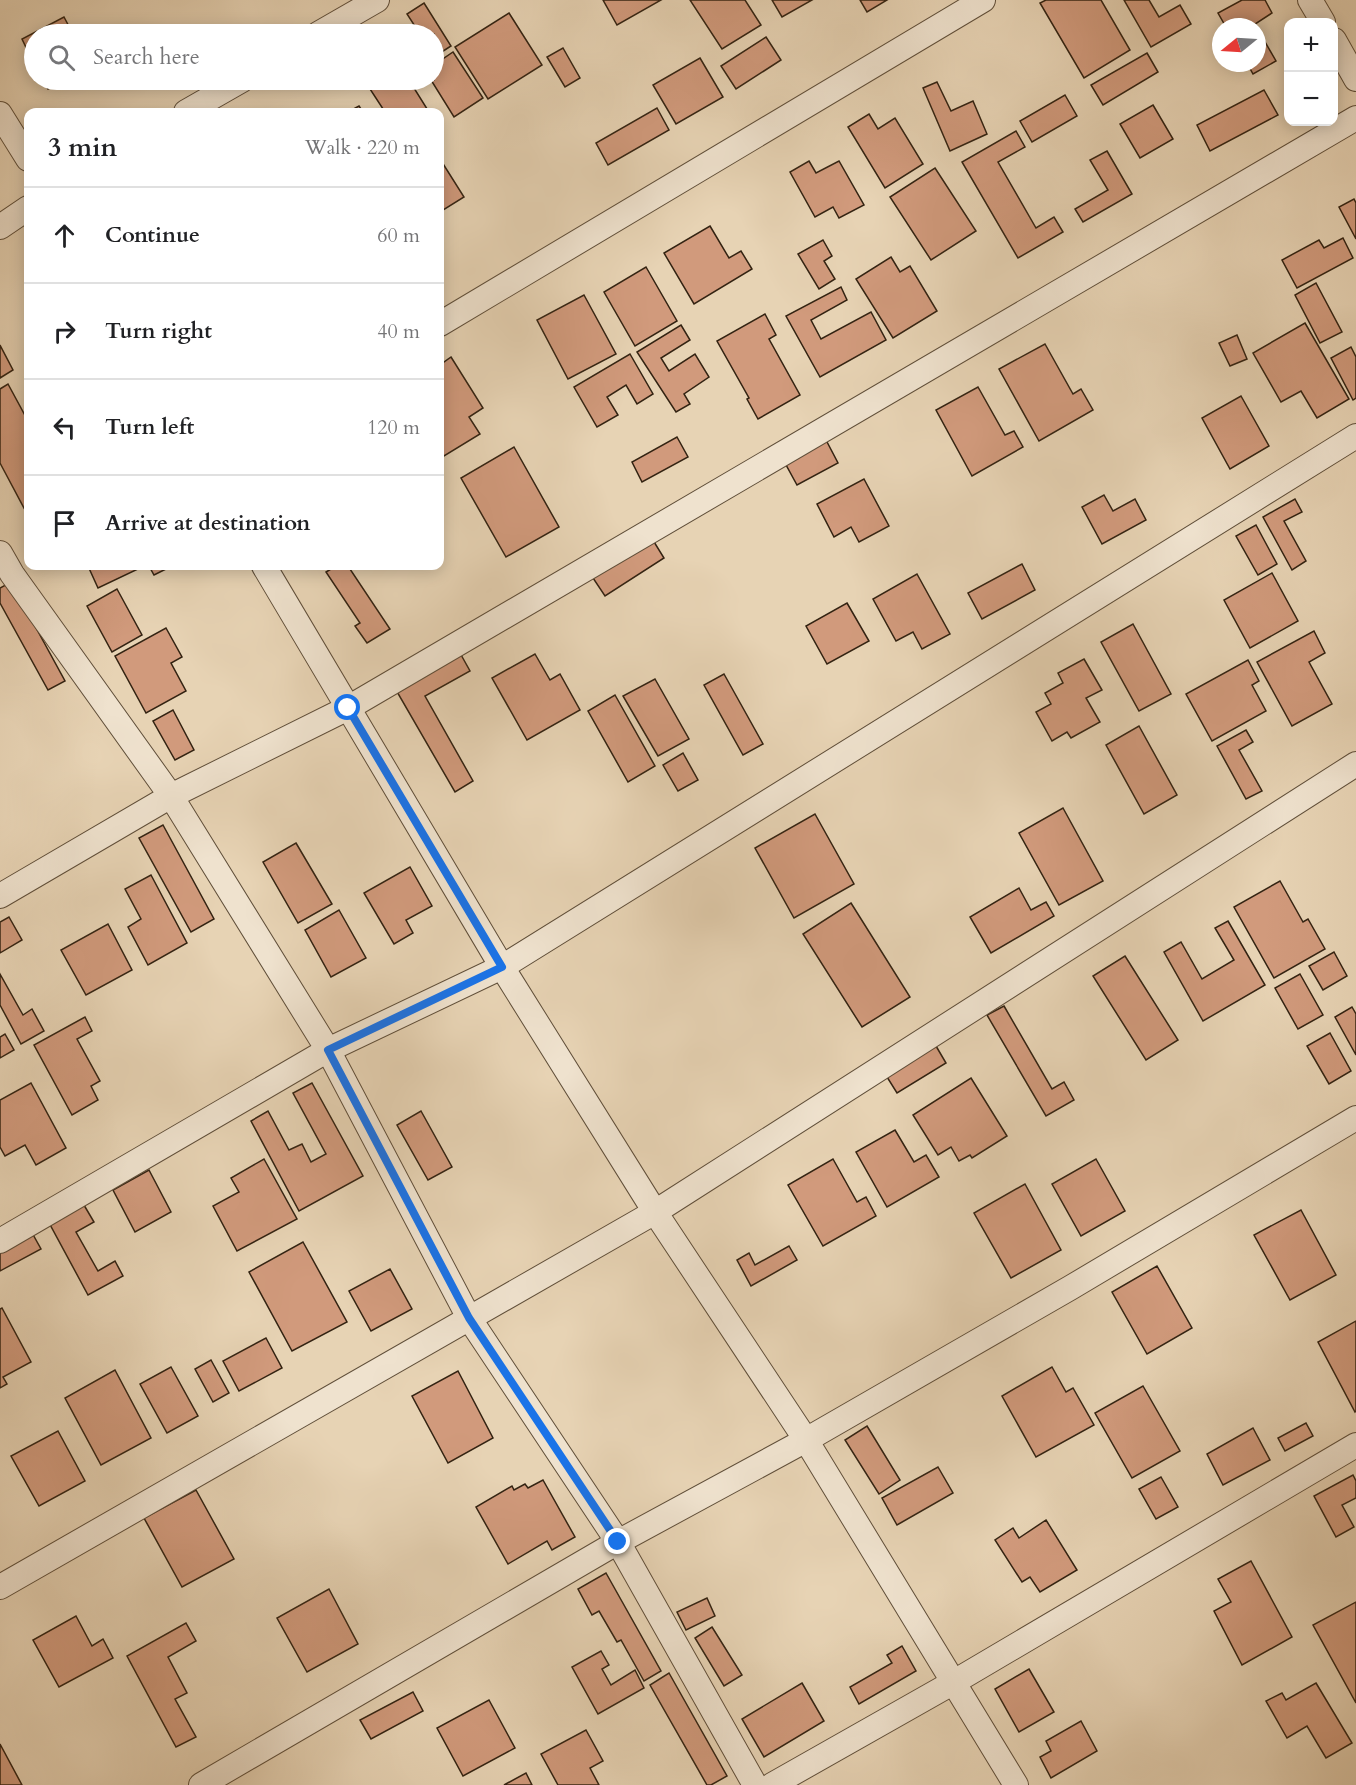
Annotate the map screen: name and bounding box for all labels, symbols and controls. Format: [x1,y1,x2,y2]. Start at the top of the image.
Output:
north arrow [1212,18,1266,72]
map controls [1284,18,1338,126]
button: + [1284,18,1338,72]
search box [24,24,444,90]
icon: search [45,41,78,74]
text: Search here [93,42,200,72]
button: − [1284,72,1338,126]
text: 3 min [48,130,117,165]
text: Walk · 220 m [305,134,420,161]
icon: ahead [48,219,81,252]
text: Continue [105,220,200,250]
text: 60 m [377,222,420,249]
icon: right [48,315,81,348]
text: Turn right [105,316,212,346]
text: 40 m [377,318,420,345]
icon: left [48,411,81,444]
text: Turn left [105,412,194,442]
text: 120 m [367,414,420,441]
icon: arrive [48,507,81,540]
text: Arrive at destination [105,508,310,538]
route start [334,694,360,720]
route end [604,1528,630,1554]

